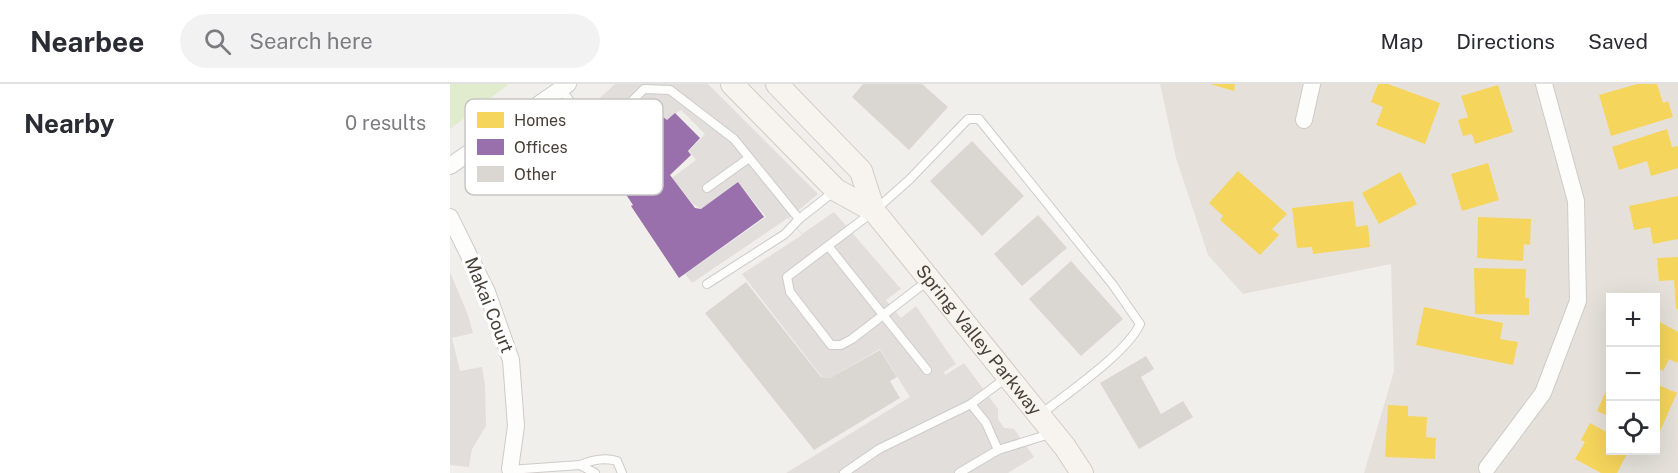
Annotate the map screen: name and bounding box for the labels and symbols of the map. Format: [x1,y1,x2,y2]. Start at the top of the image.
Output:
legend [465,99,663,195]
text: Homes [514,111,566,130]
text: Offices [514,138,568,157]
text: Other [514,165,556,184]
street label: Makai Court [461,254,518,356]
street label: Spring Valley Parkway [912,260,1046,419]

